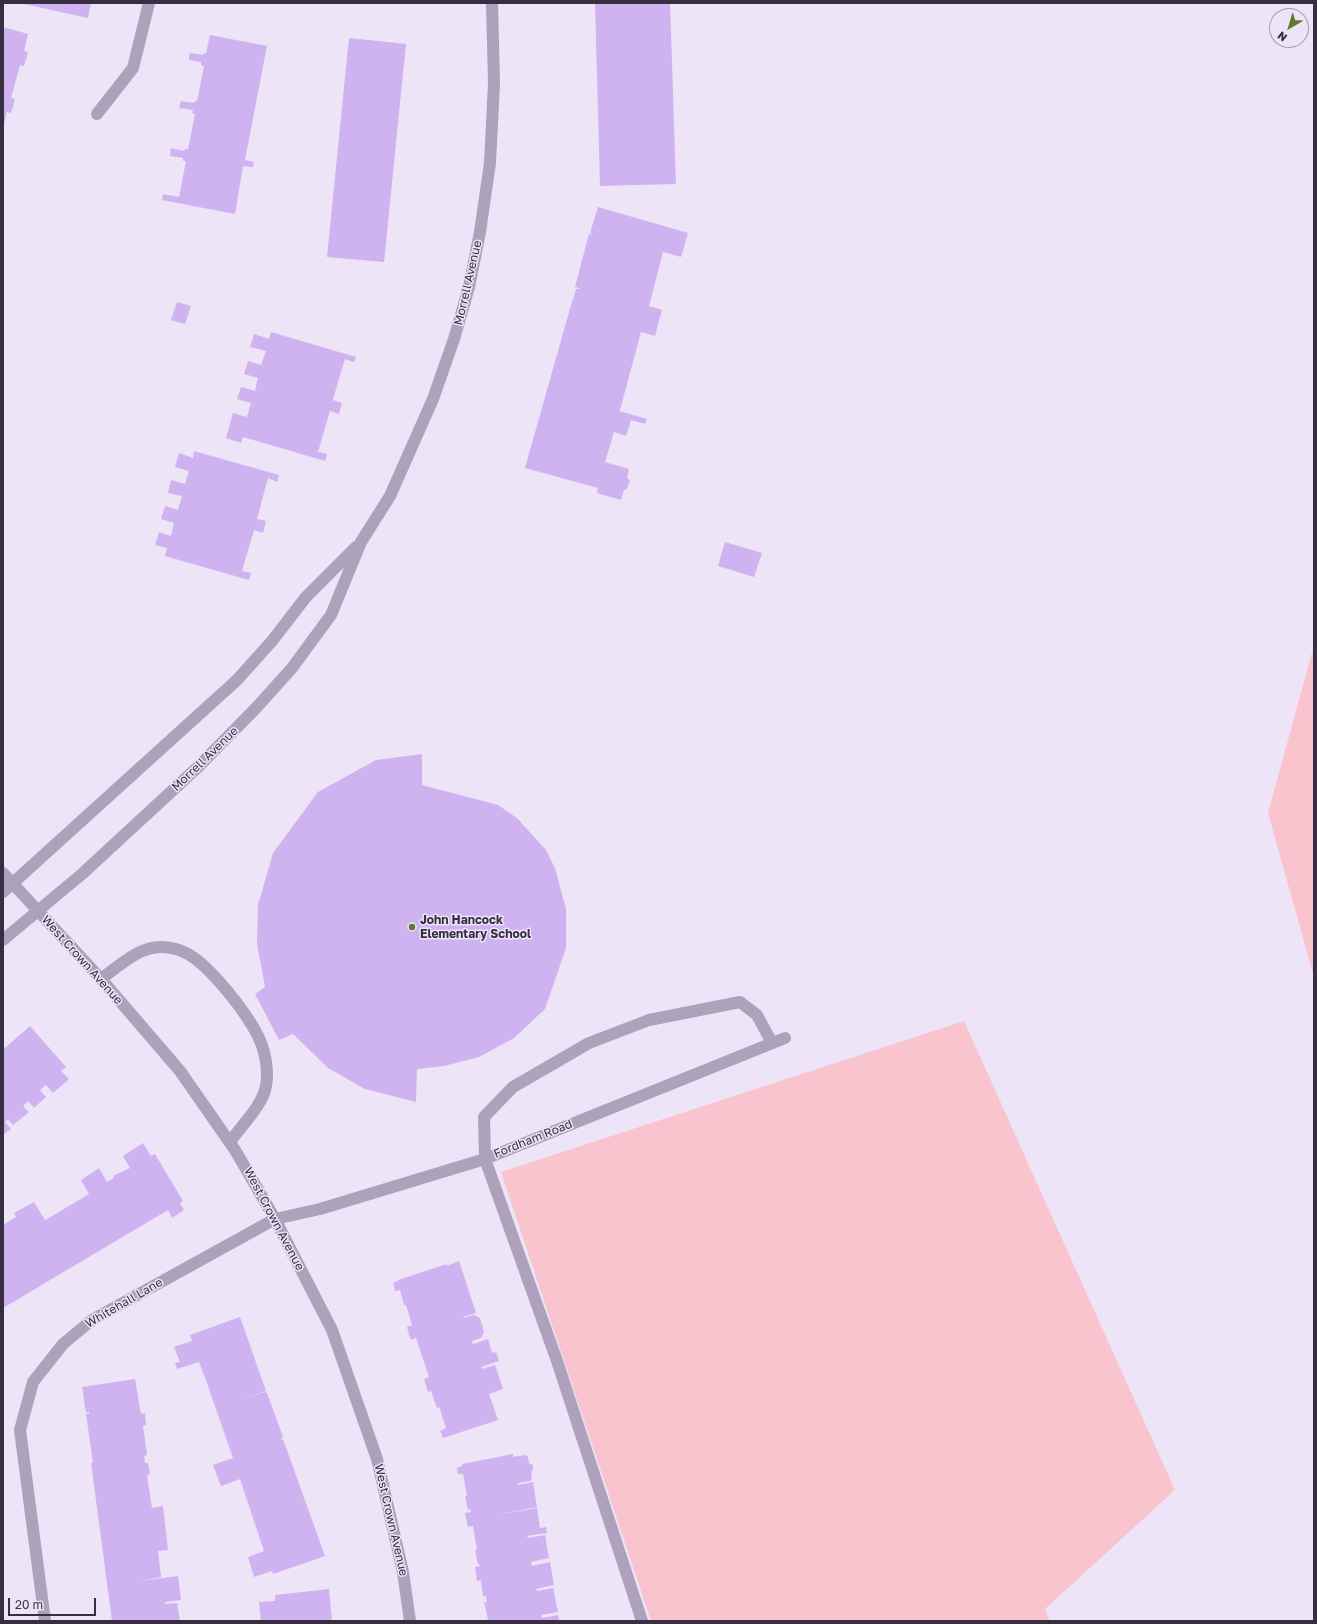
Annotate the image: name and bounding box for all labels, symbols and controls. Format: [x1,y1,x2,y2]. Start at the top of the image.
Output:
north arrow [1269,8,1309,48]
text: N [1275,29,1289,45]
street label: Morrell Avenue [451,239,485,327]
street label: Morrell Avenue [169,724,241,794]
street label: West Crown Avenue [38,913,126,1007]
place label: John Hancock Elementary School [420,913,531,941]
marker: John Hancock Elementary School [407,922,417,932]
street label: Fordham Road [492,1117,574,1161]
street label: West Crown Avenue [241,1165,307,1273]
street label: Whitehall Lane [83,1275,165,1331]
street label: West Crown Avenue [371,1463,411,1577]
scale bar [10,1590,98,1616]
text: 20 m [15,1597,43,1612]

